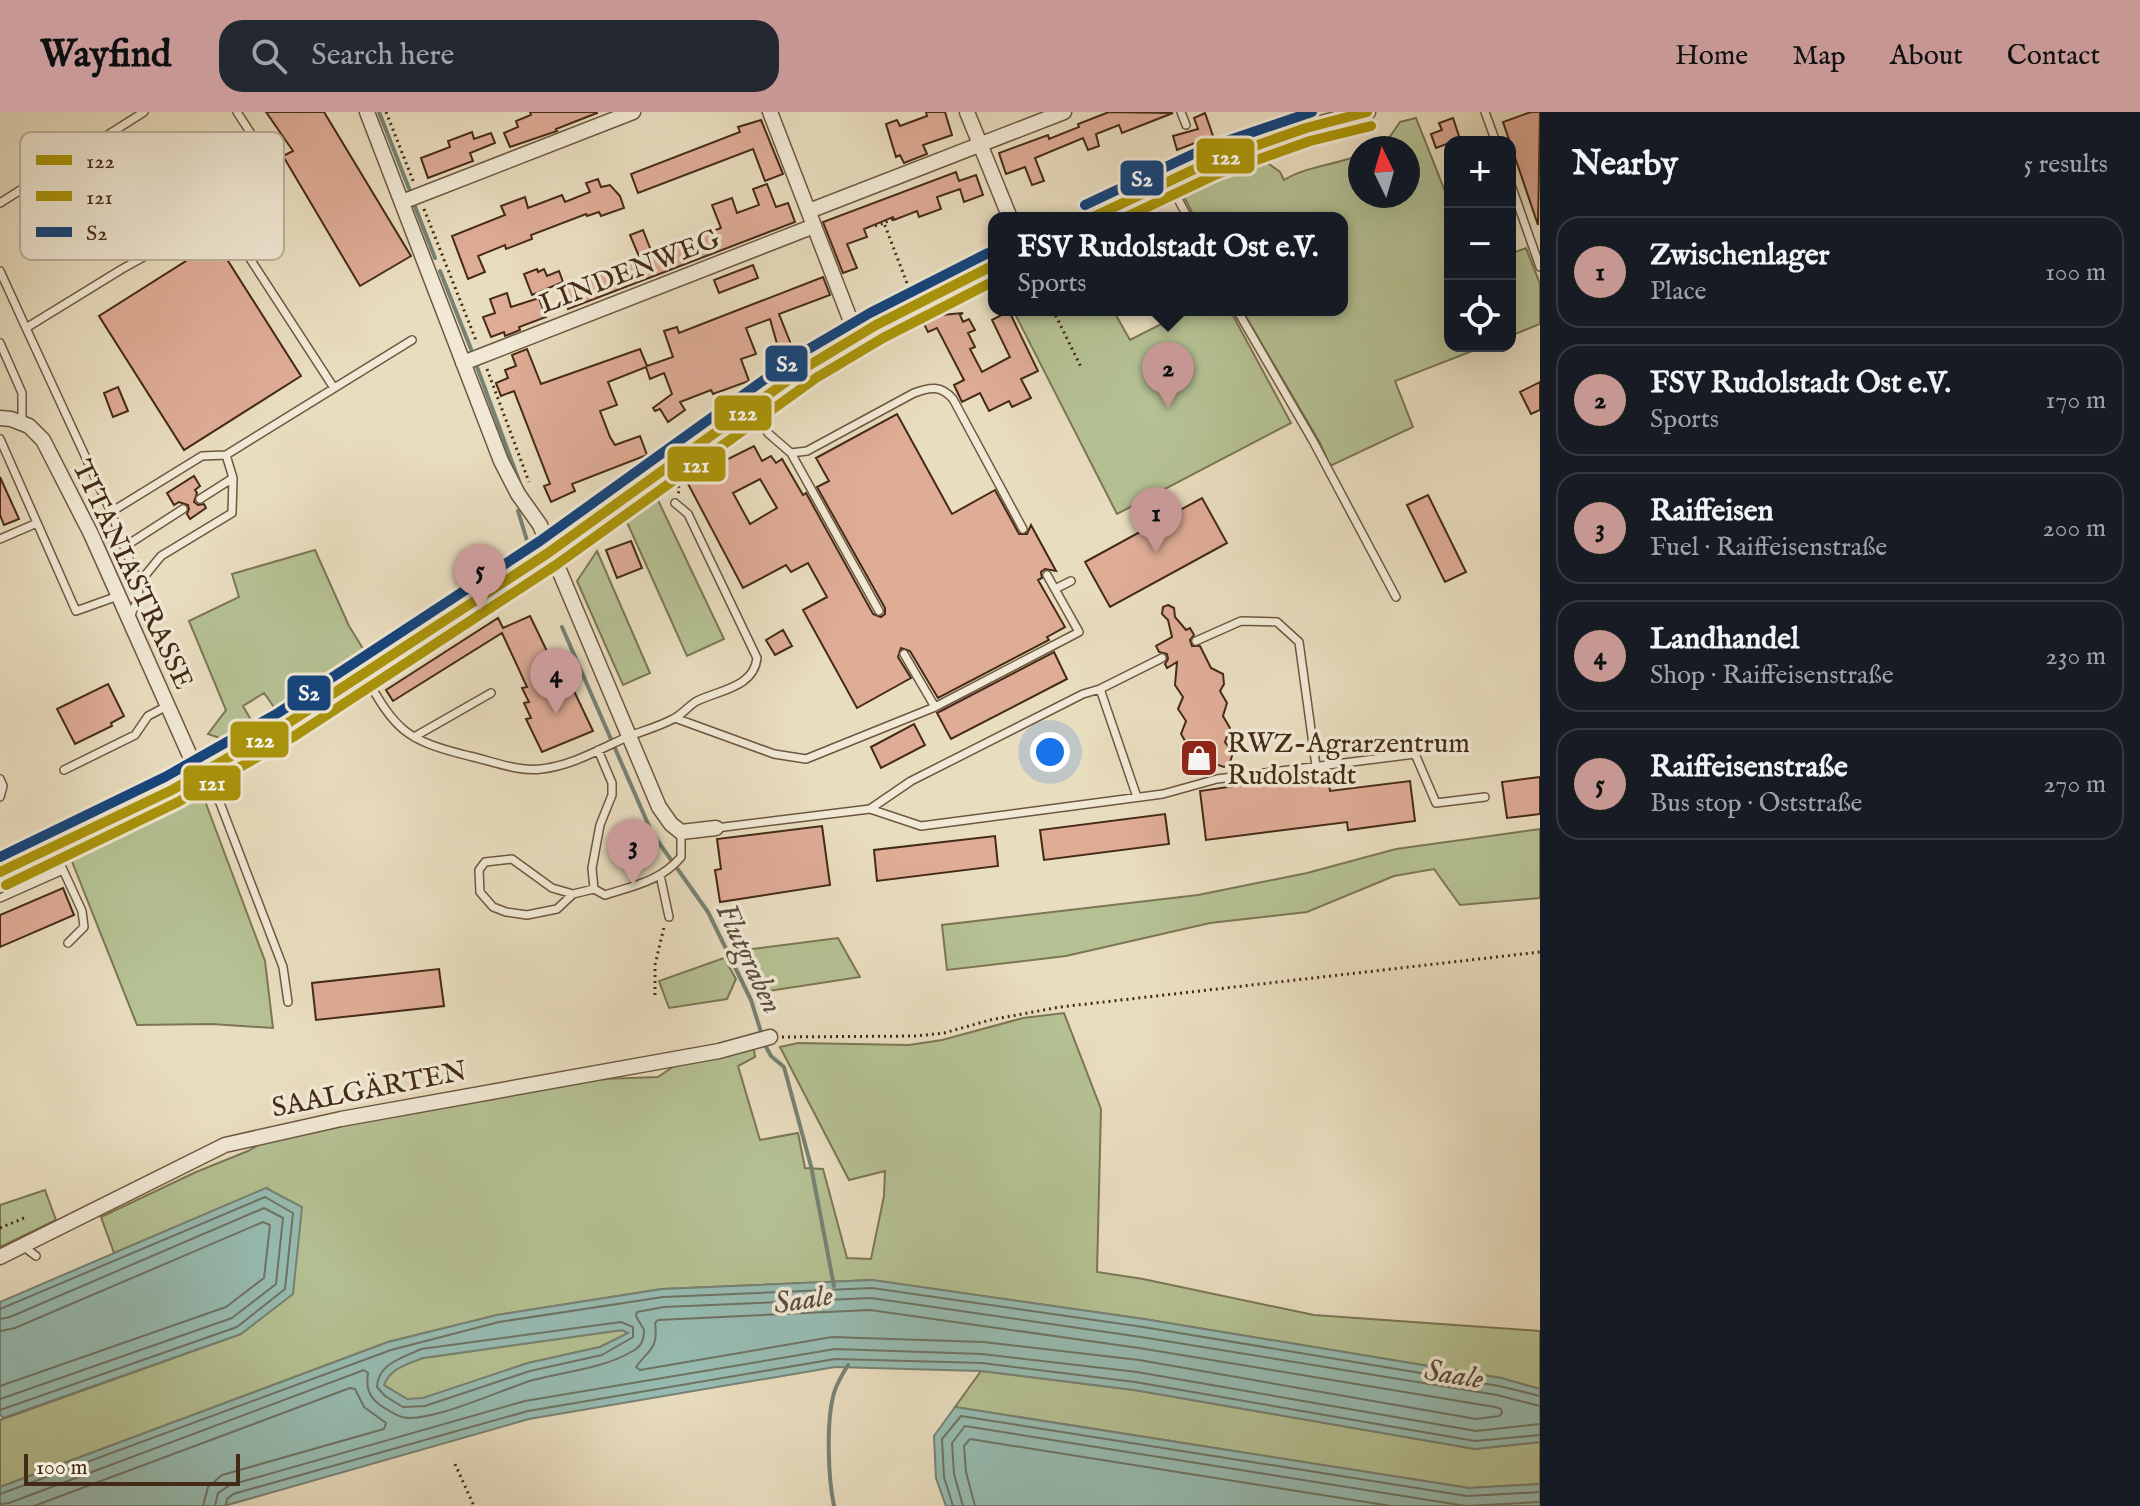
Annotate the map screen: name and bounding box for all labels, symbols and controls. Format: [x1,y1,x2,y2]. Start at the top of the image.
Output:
search box [219,20,779,92]
text: Wayfind [40,32,171,80]
icon: search [247,34,291,78]
text: Search here [311,37,454,75]
text: Home [1675,39,1748,74]
text: Map [1792,39,1846,74]
text: About [1890,39,1963,74]
text: Contact [2007,39,2100,74]
legend [20,132,284,260]
north arrow [1348,136,1420,208]
map controls [1444,136,1516,352]
button: + [1444,136,1516,208]
line badge: 122 [1195,137,1256,175]
text: Nearby [1572,143,1678,186]
text: 122 [1212,144,1240,172]
text: 122 [86,148,115,176]
text: 5 results [2024,148,2108,181]
line badge: S2 [1119,159,1165,197]
text: S2 [1131,166,1153,194]
text: 121 [86,184,113,212]
button: − [1444,208,1516,280]
popup [988,212,1348,316]
text: S2 [86,220,108,248]
street label: LINDENWEG [535,222,726,323]
text: FSV Rudolstadt Ost e.V. [1017,229,1319,267]
text: Zwischenlager [1650,237,1830,275]
text: 1 [1595,256,1605,289]
text: 100 m [2045,256,2106,289]
text: Sports [1017,267,1086,300]
text: Place [1650,275,1706,308]
button: locate [1444,280,1516,352]
pin: 2 [1142,342,1194,408]
line badge: S2 [764,344,809,383]
text: S2 [776,351,798,379]
text: FSV Rudolstadt Ost e.V. [1650,365,1951,403]
text: 2 [1594,384,1606,417]
text: 170 m [2046,384,2106,417]
line badge: 122 [713,394,773,432]
text: 122 [729,400,757,428]
text: Sports [1650,403,1719,436]
line badge: 121 [666,445,727,483]
text: 121 [683,452,709,480]
street label: TITANIASTRASSE [63,455,200,695]
pin: 1 [1130,487,1182,553]
text: Raiffeisen [1650,493,1774,531]
text: 3 [1595,512,1605,545]
text: 200 m [2042,512,2106,545]
text: Fuel · Raiffeisenstraße [1650,531,1887,564]
pin: 5 [454,544,506,610]
text: Landhandel [1650,621,1799,659]
text: 4 [1594,640,1606,673]
text: 230 m [2046,640,2106,673]
pin: 4 [530,648,582,714]
text: Shop · Raiffeisenstraße [1650,659,1894,692]
line badge: S2 [286,674,332,712]
text: S2 [298,680,320,708]
line badge: 122 [229,720,290,759]
text: 122 [246,727,274,755]
place label: RWZ-Agrarzentrum Rudolstadt [1227,727,1470,794]
your location [1030,732,1070,772]
shop icon: RWZ-Agrarzentrum Rudolstadt [1178,737,1220,779]
text: Raiffeisenstraße [1650,749,1848,787]
line badge: 121 [182,764,242,802]
text: 5 [1595,768,1605,801]
text: 270 m [2043,768,2106,801]
text: 121 [199,770,225,798]
text: Bus stop · Oststraße [1650,787,1862,820]
pin: 3 [607,819,659,885]
water label: Flutgraben [706,897,790,1020]
street label: SAALGÄRTEN [269,1054,470,1127]
water label: Saale [771,1278,836,1324]
water label: Saale [1421,1353,1486,1399]
scale bar [24,1450,240,1486]
text: 100 m [36,1454,88,1482]

